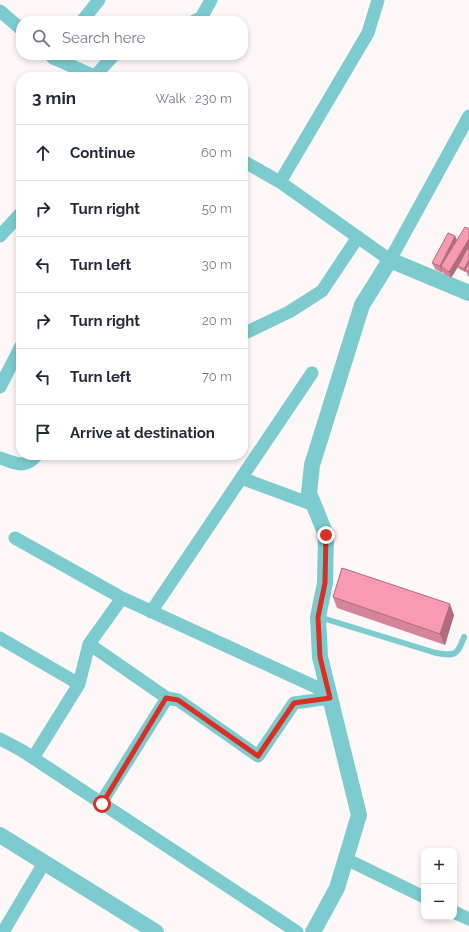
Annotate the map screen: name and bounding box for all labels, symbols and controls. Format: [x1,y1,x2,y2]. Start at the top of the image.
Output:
search box [16,16,248,60]
icon: search [30,27,52,49]
text: Search here [62,29,145,47]
text: 3 min [32,88,76,108]
text: Walk · 230 m [156,91,232,106]
icon: ahead [32,142,54,164]
text: Continue [70,144,135,162]
text: 60 m [201,145,232,160]
icon: right [32,198,54,220]
text: Turn right [70,200,140,218]
text: 50 m [202,201,232,216]
icon: left [32,254,54,276]
text: Turn left [70,256,131,274]
text: 30 m [202,257,232,272]
icon: right [32,310,54,332]
text: Turn right [70,312,140,330]
text: 20 m [202,313,232,328]
icon: left [32,366,54,388]
text: Turn left [70,368,131,386]
text: 70 m [202,369,232,384]
icon: arrive [32,422,54,444]
text: Arrive at destination [70,424,215,442]
route end [317,526,335,544]
route start [93,795,111,813]
map controls [421,848,457,920]
button: + [421,848,457,884]
button: − [421,884,457,920]

